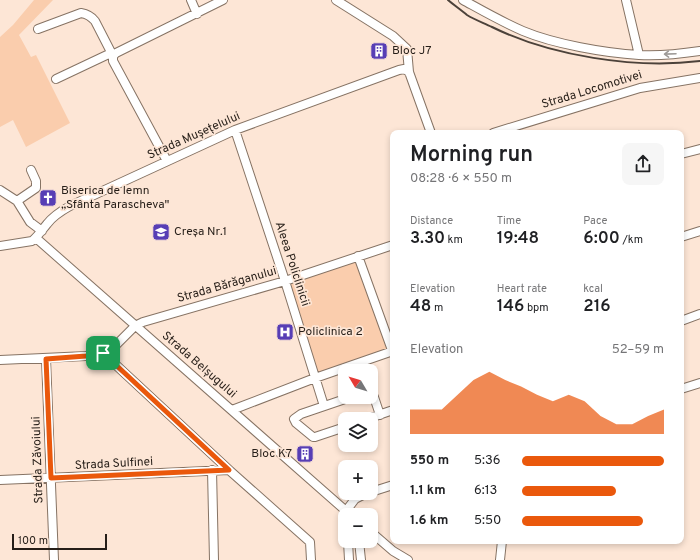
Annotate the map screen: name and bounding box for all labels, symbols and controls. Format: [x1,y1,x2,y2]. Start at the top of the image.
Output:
building icon: Bloc J7 [369,41,389,61]
place label: Bloc J7 [392,43,432,59]
one-way arrow [664,50,677,57]
street label: Strada Locomotivei [540,67,644,113]
street label: Strada Mușețelului [145,108,243,164]
text: Morning run [410,142,533,169]
button: share [622,143,664,185]
text: 08:28 · 6 × 550 m [410,171,512,187]
place label: Biserica de lemn „Sfânta Parascheva" [61,183,170,213]
church icon: Biserica de lemn „Sfânta Parascheva" [38,188,58,208]
text: Distance [410,214,453,228]
text: Time [497,214,521,228]
text: Pace [583,214,608,228]
street label: Aleea Policlinicii [271,220,313,308]
school or university icon: Creșa Nr.1 [151,222,171,242]
place label: Creșa Nr.1 [174,224,227,240]
text: 3.30 [410,228,445,250]
text: 19:48 [497,228,539,250]
text: 6:00 [583,228,620,250]
text: km [445,233,463,247]
text: /km [620,233,643,247]
street label: Strada Bărăganului [175,263,279,307]
text: Elevation [410,282,455,296]
text: Heart rate [497,282,547,296]
text: kcal [583,282,603,296]
text: 48 [410,296,431,318]
text: 146 [497,296,524,318]
text: 216 [583,296,611,318]
text: m [431,301,443,315]
text: bpm [524,301,549,315]
hospital icon: Policlinica 2 [275,322,295,342]
place label: Policlinica 2 [298,324,363,340]
street label: Strada Belșugului [158,328,240,402]
pin [86,336,120,370]
icon: arrive [92,342,114,364]
text: Elevation [410,342,463,358]
text: 52–59 m [612,342,664,358]
north arrow [338,364,378,404]
map controls [338,364,378,548]
button: layers [338,412,378,452]
street label: Strada Zăvoiului [28,416,48,504]
building icon: Bloc K7 [295,444,315,464]
place label: Bloc K7 [251,446,292,462]
text: 550 m [410,453,449,469]
text: 5:36 [474,453,501,469]
street label: Strada Sulfinei [74,454,154,474]
button: + [338,460,378,500]
text: 1.1 km [410,483,446,499]
text: 6:13 [474,483,497,499]
button: − [338,508,378,548]
text: 1.6 km [410,513,448,529]
text: 5:50 [474,513,501,529]
scale bar [12,532,107,551]
text: 100 m [18,534,48,548]

